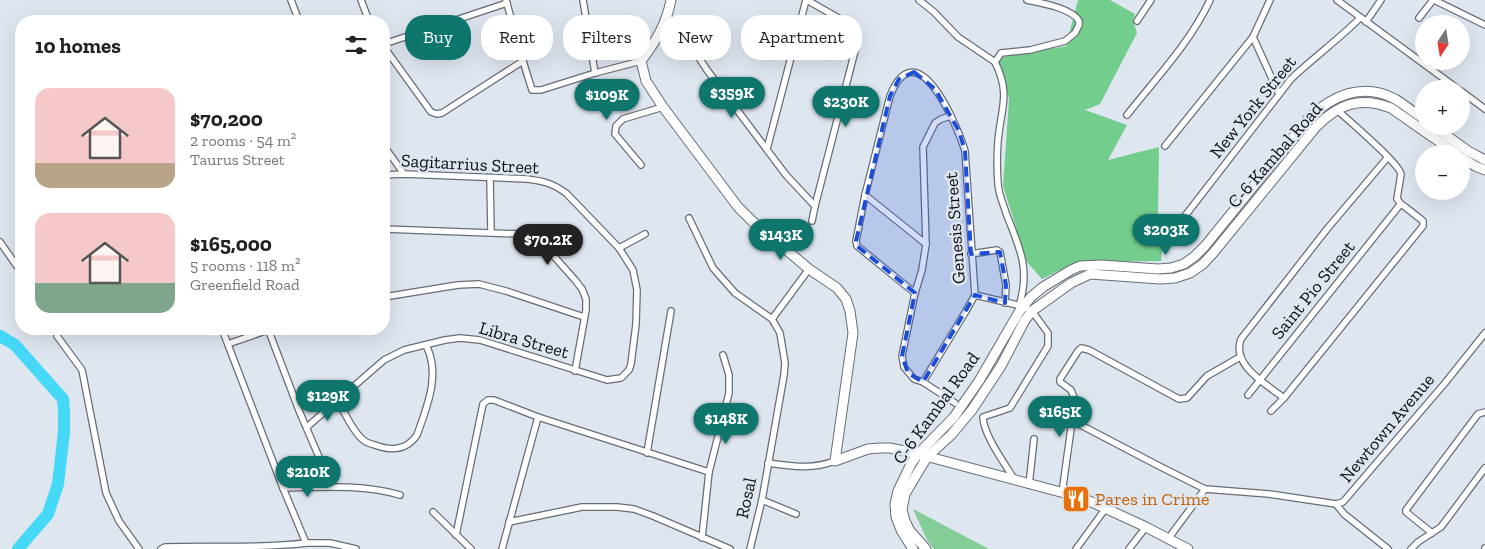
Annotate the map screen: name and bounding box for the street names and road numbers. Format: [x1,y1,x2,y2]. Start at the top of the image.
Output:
street label: New York Street [1205,51,1301,163]
street label: C-6 Kambal Road [1223,97,1327,212]
street label: Sagitarrius Street [400,149,540,179]
street label: Genesis Street [940,171,970,285]
street label: Saint Pio Street [1267,236,1360,344]
street label: Libra Street [477,317,572,363]
street label: C-6 Kambal Road [888,348,984,468]
street label: Newtown Avenue [1335,369,1439,487]
street label: Rosal [731,475,761,521]

